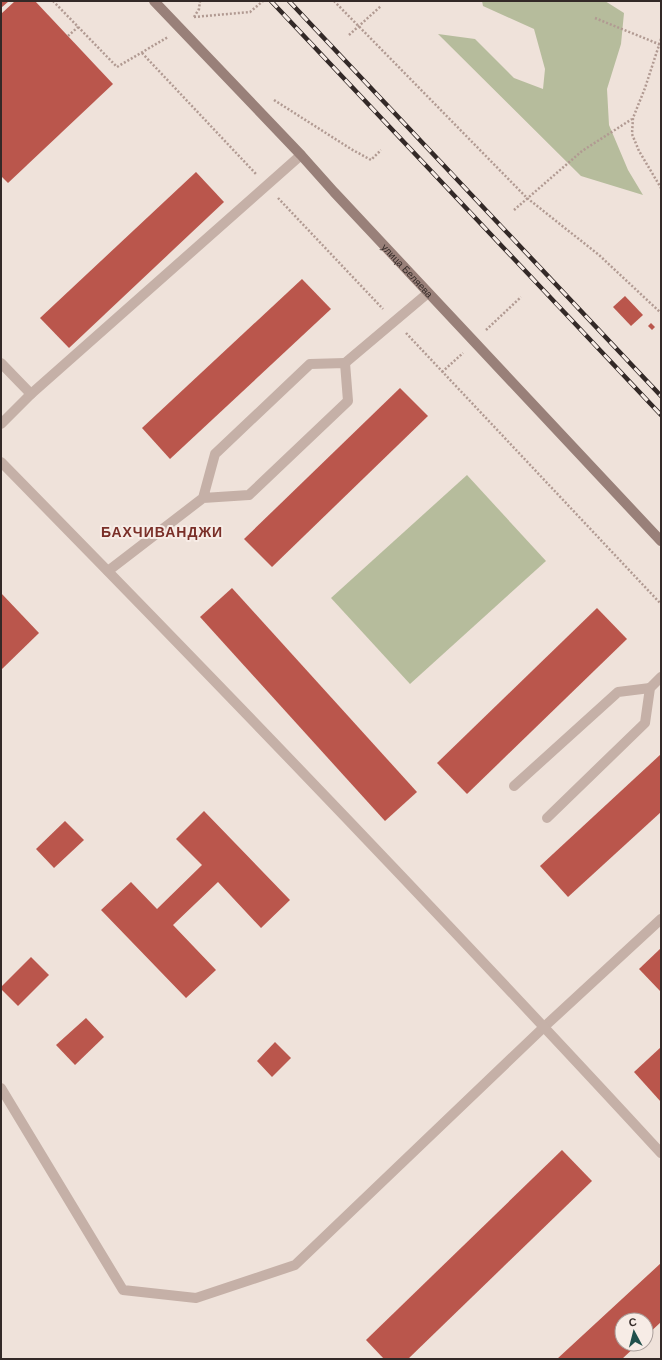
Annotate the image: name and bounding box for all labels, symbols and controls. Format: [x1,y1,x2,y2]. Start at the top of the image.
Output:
street label: улица Беляева [379,241,436,301]
district label: БАХЧИВАНДЖИ [101,523,223,541]
north arrow [614,1312,654,1352]
text: С [628,1315,638,1330]

